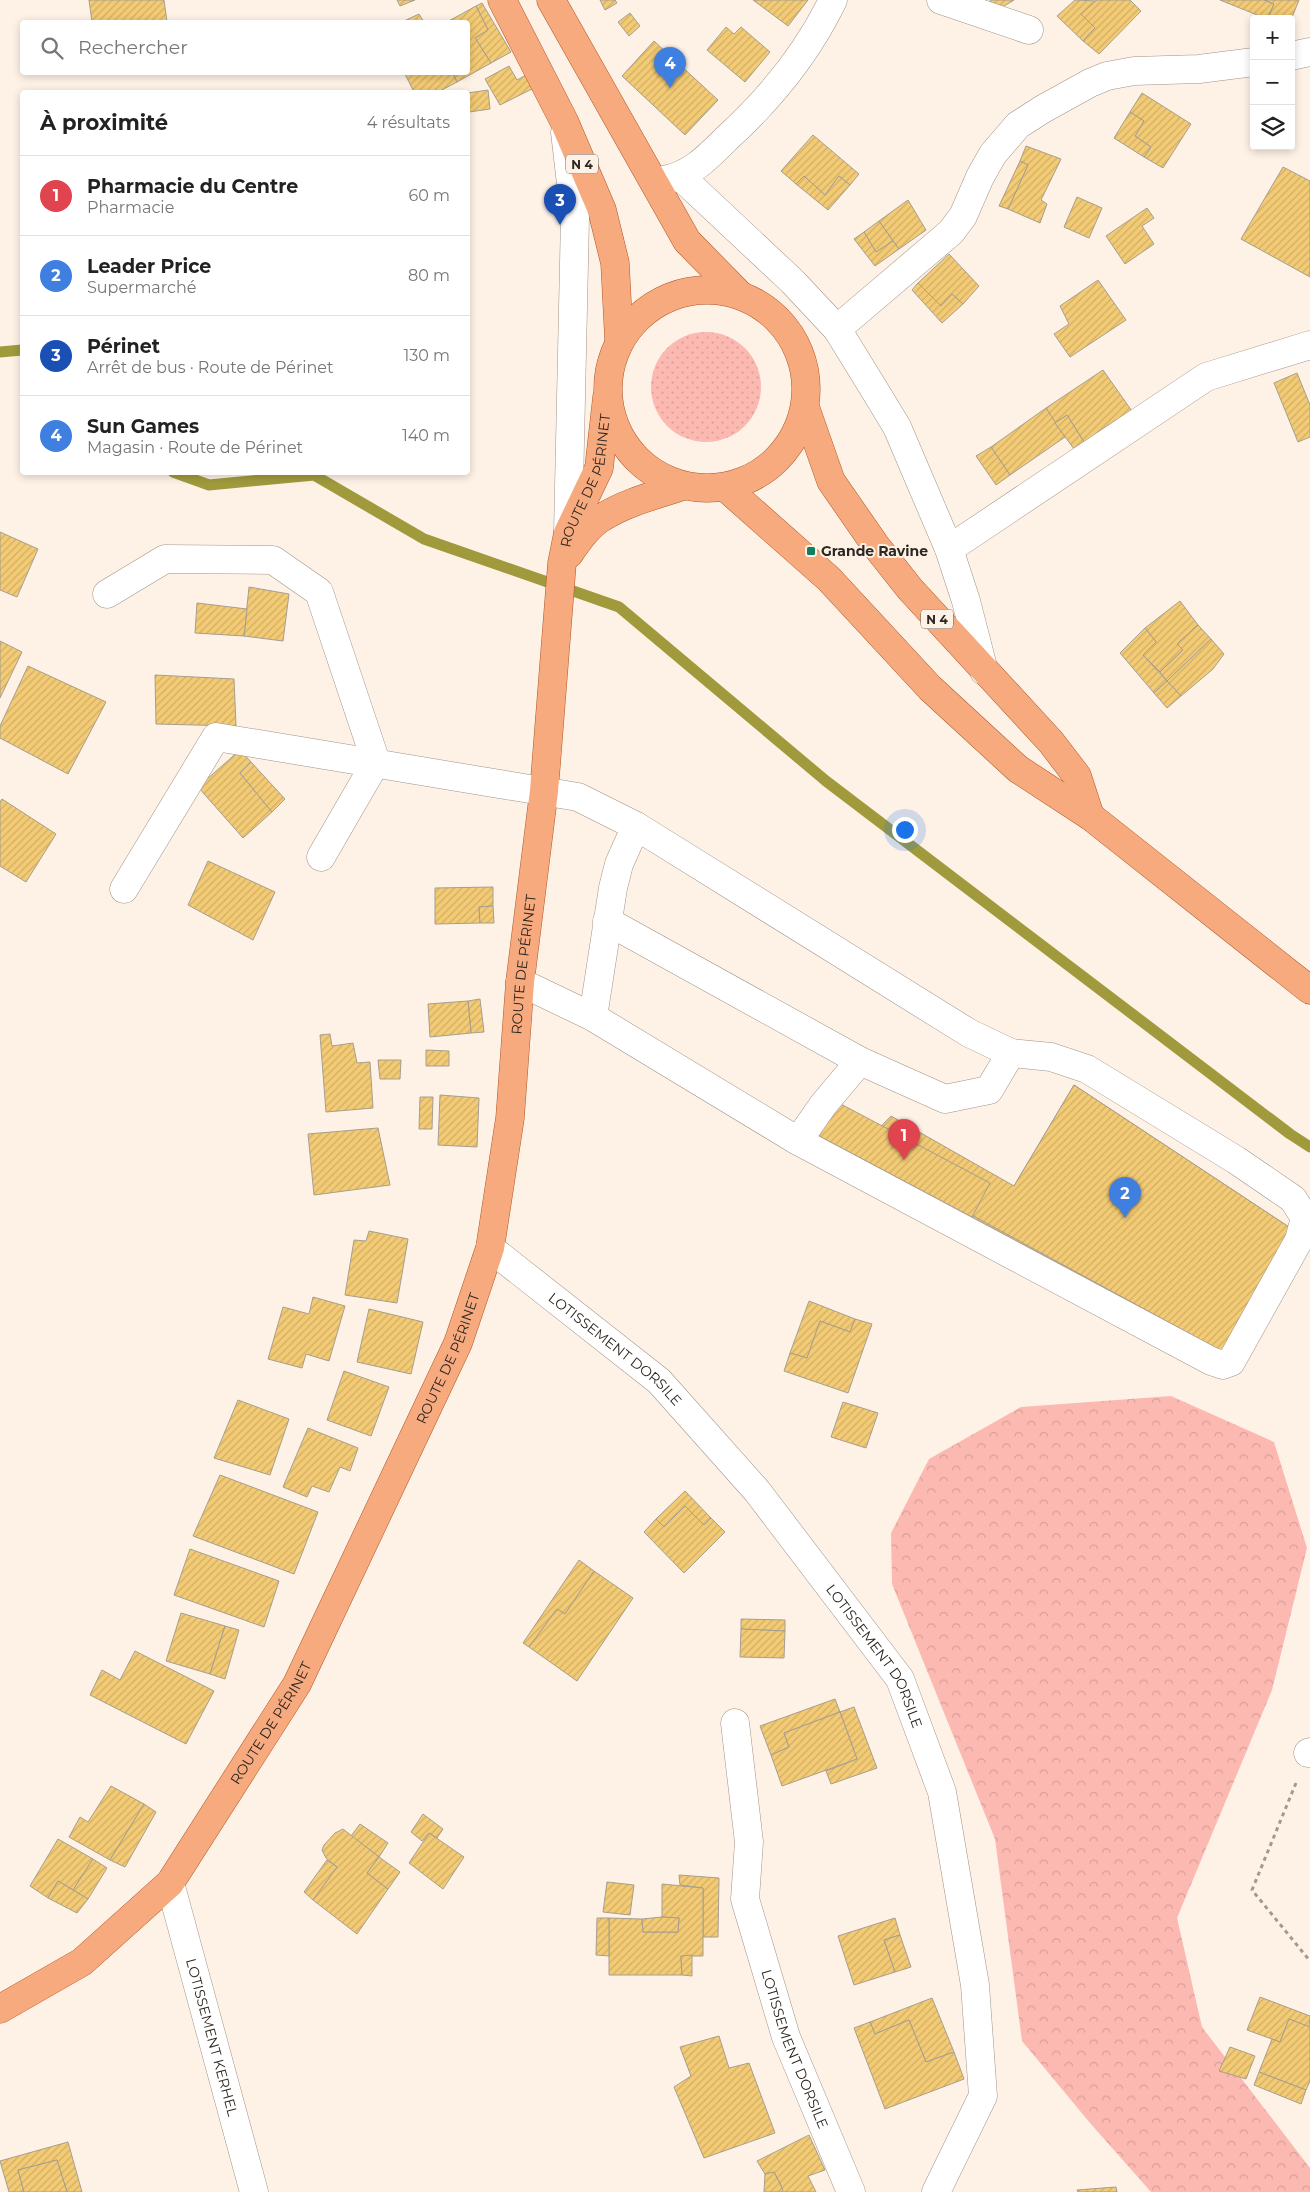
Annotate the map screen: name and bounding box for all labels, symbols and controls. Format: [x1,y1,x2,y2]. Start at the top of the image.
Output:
map controls [1250,15,1295,150]
button: + [1250,15,1295,60]
search box [20,20,470,75]
icon: search [38,34,66,62]
text: Rechercher [78,36,188,59]
pin: 4 [654,47,686,88]
button: − [1250,60,1295,105]
button: layers [1250,105,1295,150]
text: À proximité [40,110,168,135]
text: 4 résultats [367,113,450,132]
road number: N 4 [566,154,598,173]
text: Pharmacie du Centre [87,175,298,198]
pin: 3 [544,184,576,225]
text: 1 [53,186,59,205]
text: 60 m [408,186,450,205]
text: Pharmacie [87,198,174,217]
text: Leader Price [87,255,211,278]
text: 2 [51,266,61,285]
text: 80 m [408,266,450,285]
text: Supermarché [87,278,196,297]
text: Périnet [87,335,160,358]
text: 3 [51,346,61,365]
text: 130 m [403,346,450,365]
text: Arrêt de bus · Route de Périnet [87,358,333,377]
street label: ROUTE DE PÉRINET [556,413,614,549]
text: Sun Games [87,415,199,438]
text: 4 [50,426,62,445]
text: 140 m [402,426,450,445]
text: Magasin · Route de Périnet [87,438,303,457]
place label: Grande Ravine [821,542,928,560]
marker: Grande Ravine [805,545,817,557]
road number: N 4 [921,610,953,628]
your location [892,817,918,843]
street label: ROUTE DE PÉRINET [507,893,540,1035]
pin: 1 [888,1119,920,1160]
pin: 2 [1109,1177,1141,1218]
street label: LOTISSEMENT DORSILE [545,1288,686,1409]
street label: ROUTE DE PÉRINET [412,1290,483,1427]
street label: LOTISSEMENT DORSILE [822,1581,926,1731]
street label: ROUTE DE PÉRINET [226,1659,315,1788]
street label: LOTISSEMENT KERHEL [182,1956,242,2119]
street label: LOTISSEMENT DORSILE [757,1967,832,2131]

